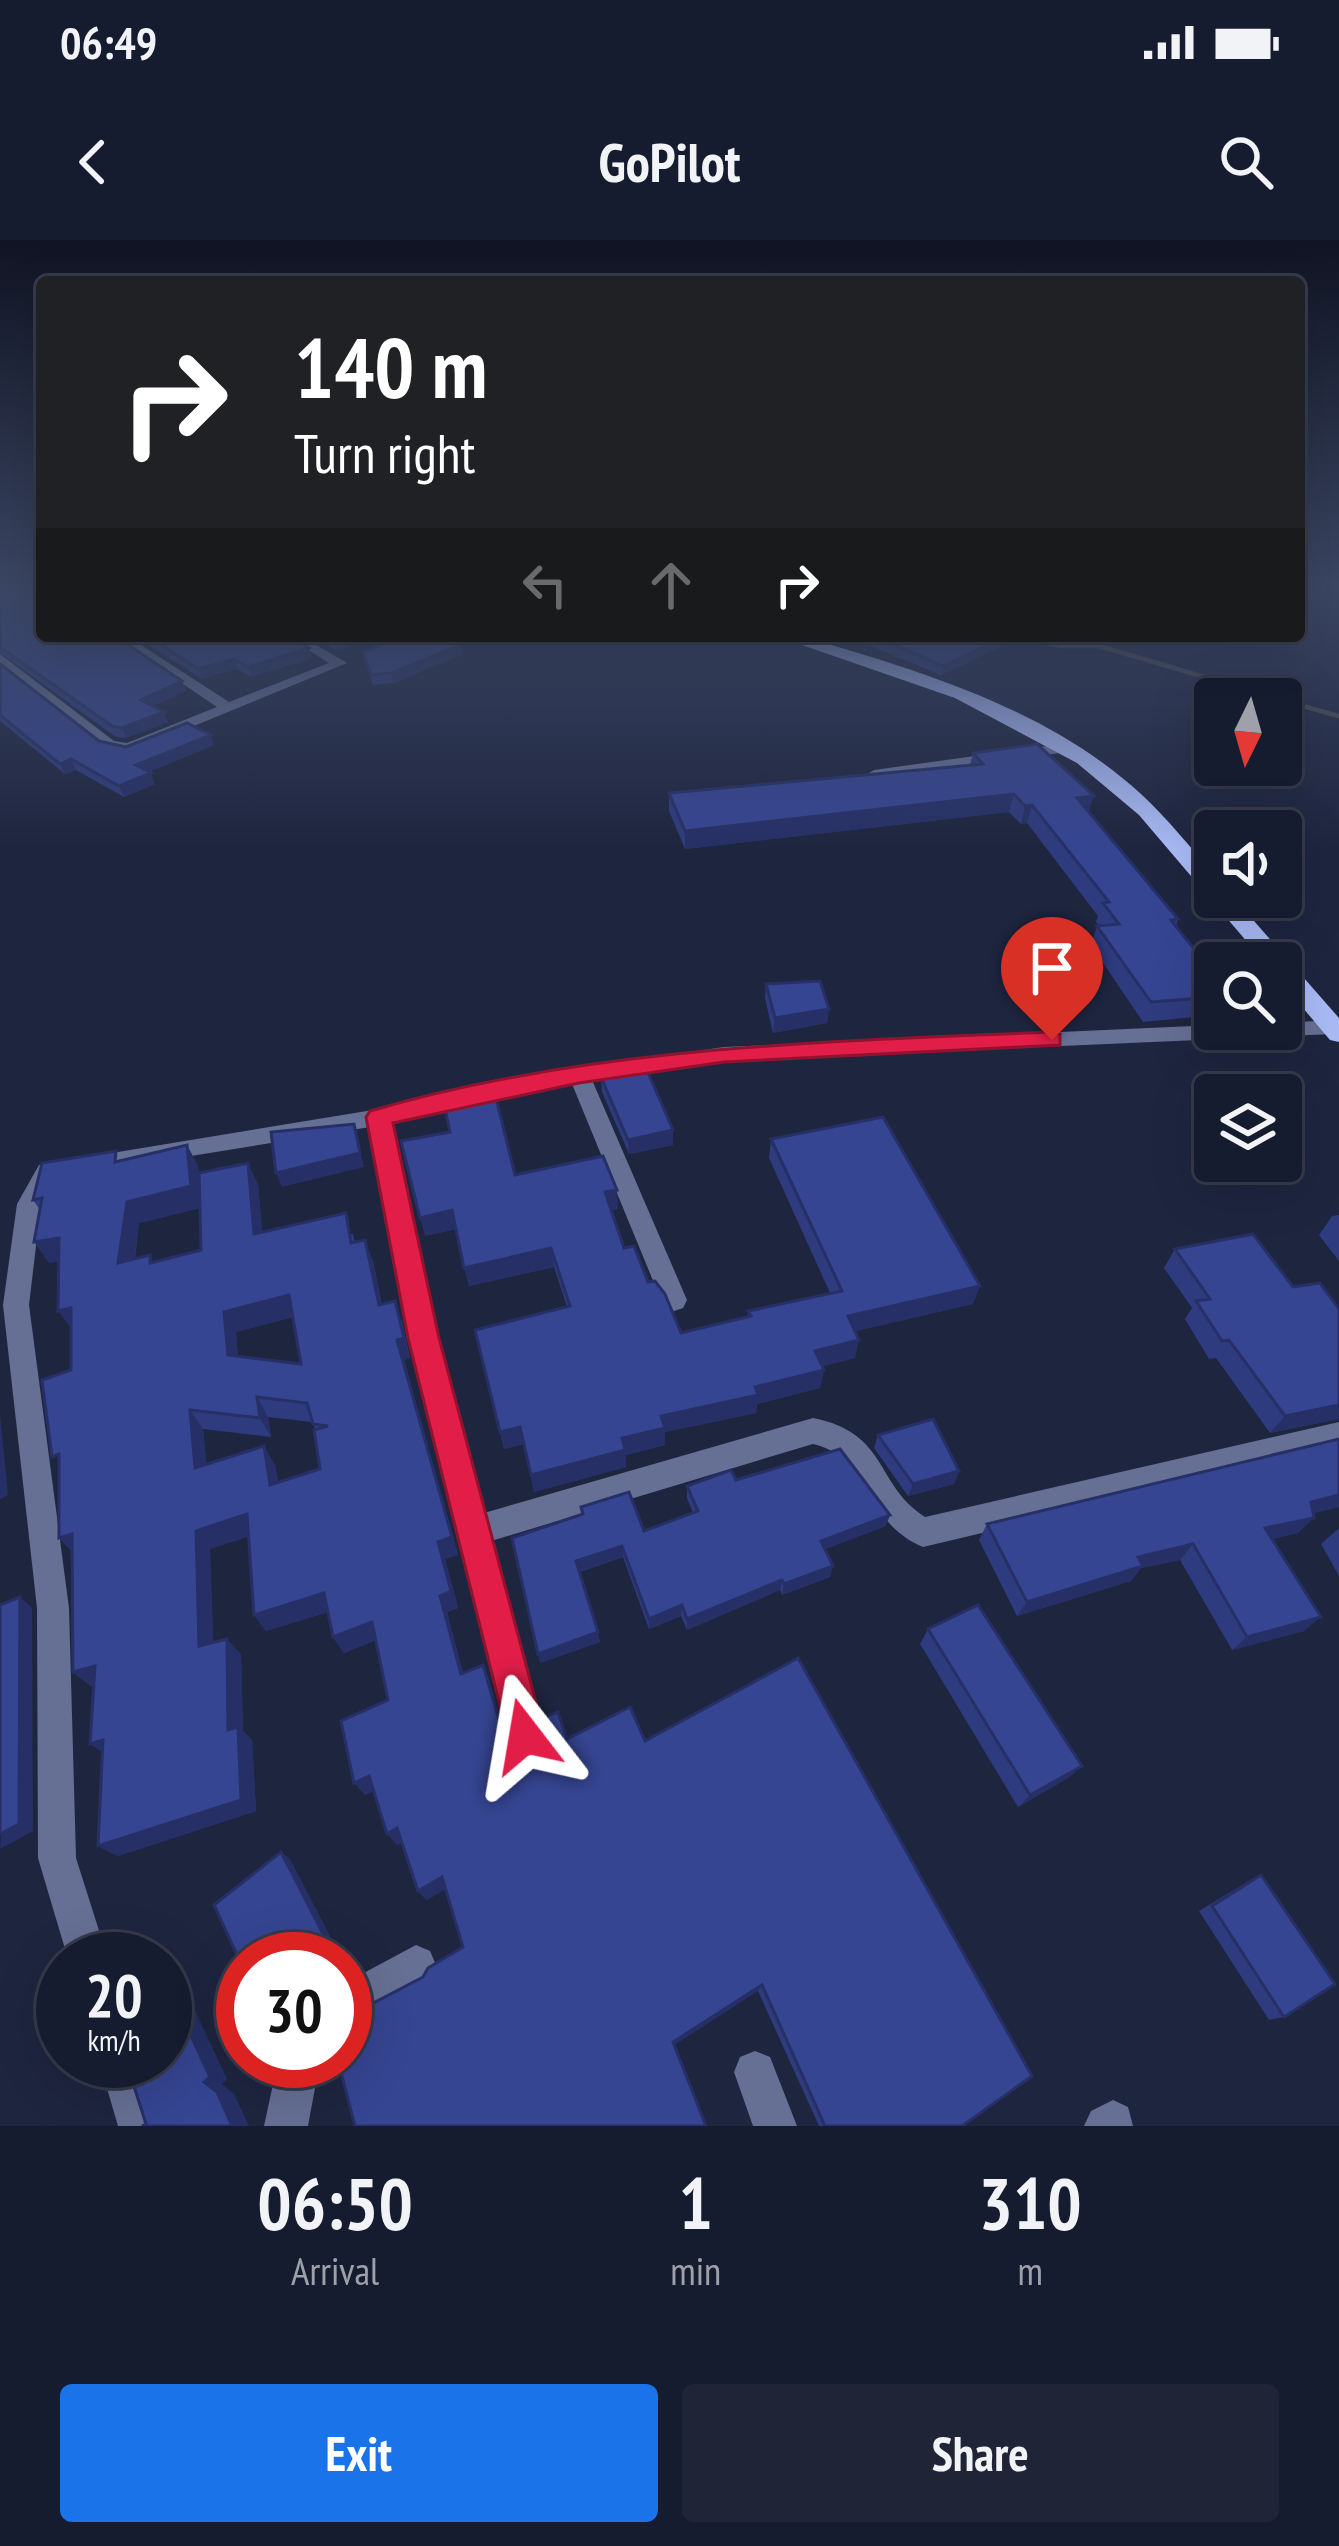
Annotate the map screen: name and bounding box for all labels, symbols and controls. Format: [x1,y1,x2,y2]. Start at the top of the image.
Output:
text: 06:49 [60,13,157,71]
text: GoPilot [599,127,740,197]
icon: back [60,129,126,195]
icon: search [1213,129,1279,195]
text: 140 m [294,312,487,421]
icon: right [96,324,252,480]
text: Turn right [294,418,475,488]
icon: left [512,552,578,618]
icon: ahead [638,552,704,618]
icon: right [764,552,830,618]
north arrow [1194,678,1302,786]
map controls [1194,678,1302,1182]
button: sound [1194,810,1302,918]
pin [1001,917,1103,1040]
icon: arrive [1019,935,1085,1001]
button: search [1194,942,1302,1050]
button: layers [1194,1074,1302,1182]
position arrow [462,1673,588,1799]
speed limit sign: 30 [216,1932,372,2088]
text: 20 [85,1956,143,2034]
text: km/h [87,2020,141,2059]
text: 06:50 [257,2156,413,2249]
text: 1 [679,2156,713,2249]
text: 310 [978,2156,1082,2249]
text: Arrival [291,2245,379,2296]
text: min [670,2245,721,2296]
text: m [1017,2245,1043,2296]
button: Exit [60,2384,658,2522]
button: Share [682,2384,1279,2522]

